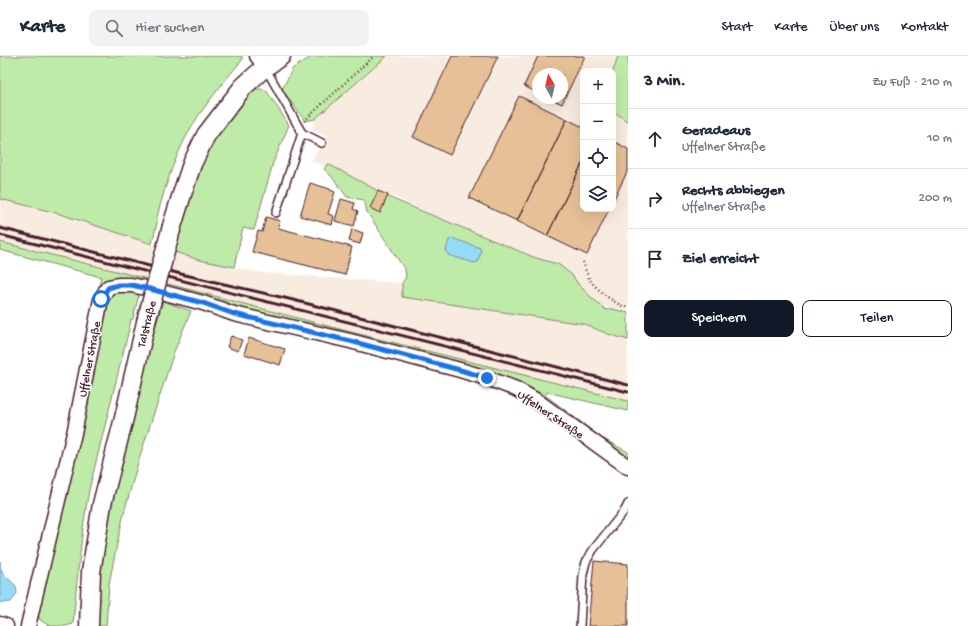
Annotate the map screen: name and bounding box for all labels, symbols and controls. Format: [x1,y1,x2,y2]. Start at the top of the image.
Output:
search box [89,10,369,46]
text: Karte [20,16,65,39]
icon: search [103,17,125,39]
text: Hier suchen [135,19,204,37]
text: Start [722,19,752,36]
text: Karte [774,19,808,36]
text: Über uns [830,19,879,36]
text: Kontakt [901,19,948,36]
north arrow [532,68,568,104]
map controls [580,68,616,212]
button: + [580,68,616,104]
text: 3 Min. [644,72,686,92]
text: Zu Fuß · 210 m [872,75,952,90]
button: − [580,104,616,140]
text: Geradeaus [682,122,750,140]
icon: ahead [644,128,666,150]
text: 10 m [927,131,952,146]
button: locate [580,140,616,176]
text: Uffelner Straße [682,140,765,155]
button: layers [580,176,616,212]
text: Rechts abbiegen [682,182,785,200]
icon: right [644,188,666,210]
text: 200 m [919,191,952,206]
text: Uffelner Straße [682,200,765,215]
icon: arrive [644,248,666,270]
text: Ziel erreicht [682,250,758,268]
route start [92,290,110,308]
street label: Talstraße [135,299,161,350]
button: Speichern [644,300,794,337]
button: Teilen [802,300,952,337]
street label: Uffelner Straße [77,319,105,398]
route end [478,369,496,387]
street label: Uffelner Straße [514,388,586,443]

